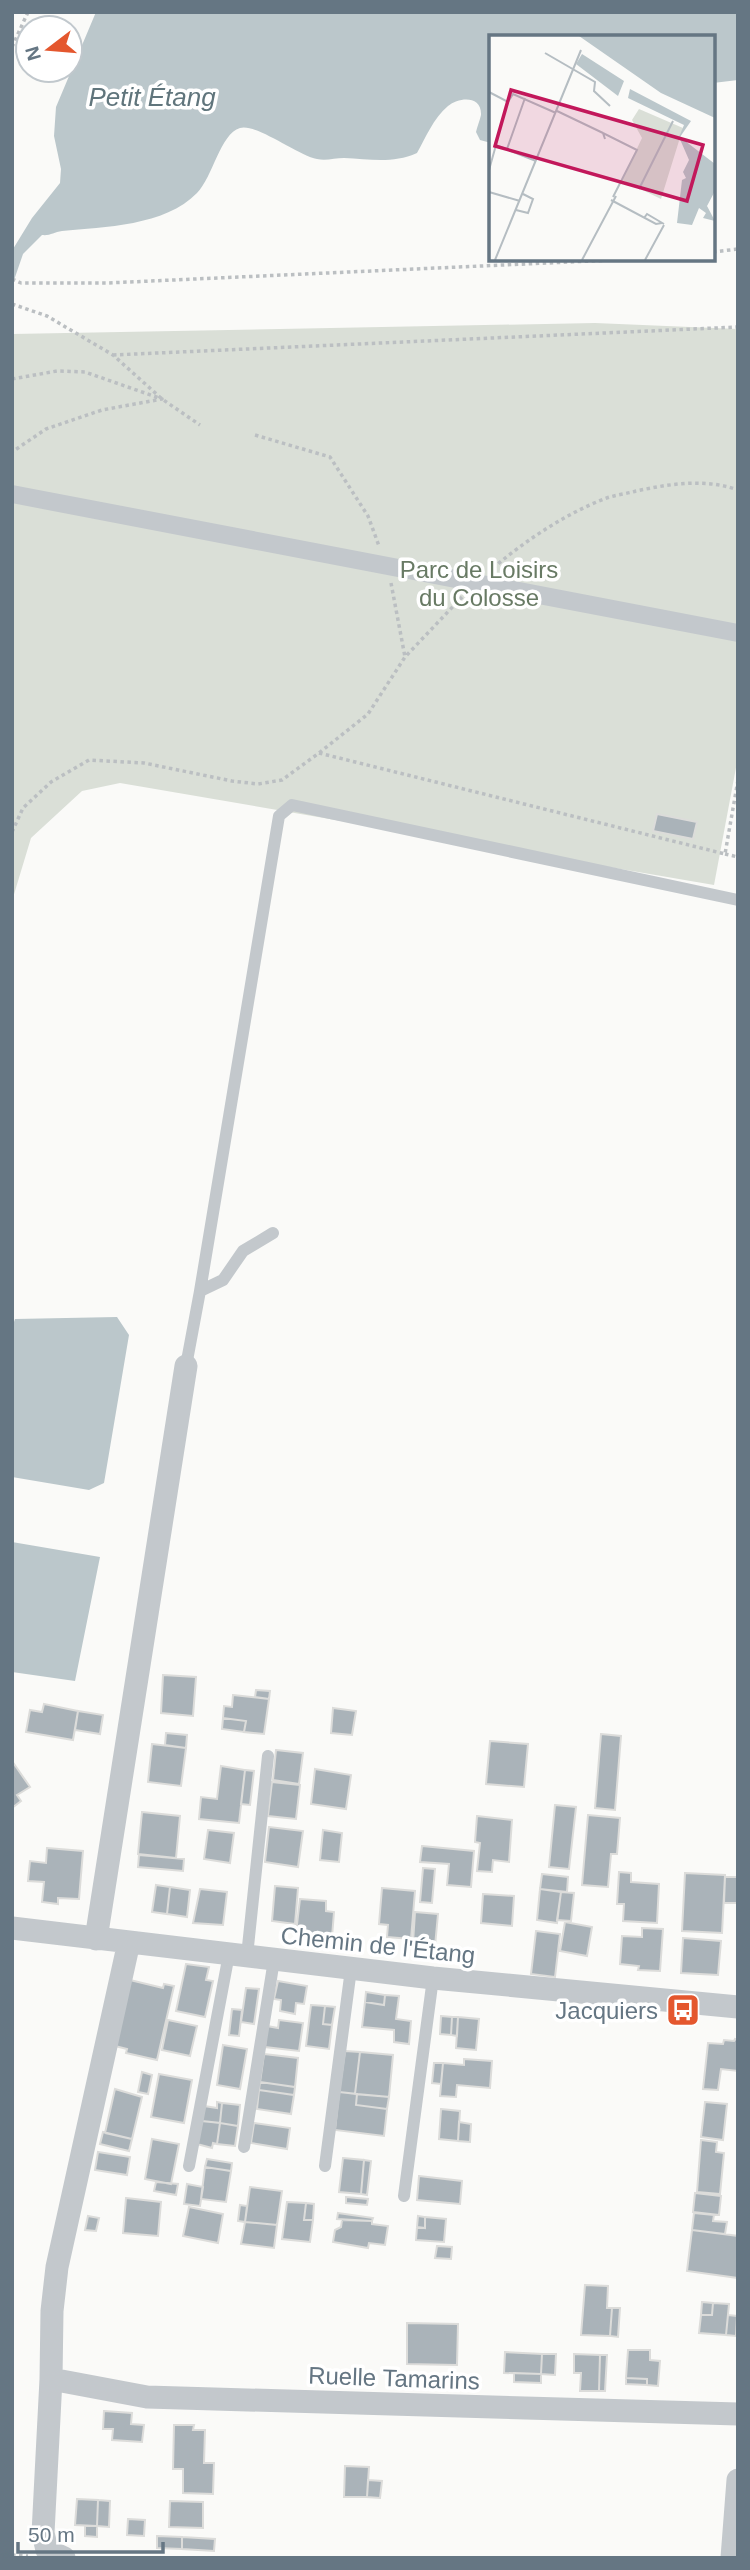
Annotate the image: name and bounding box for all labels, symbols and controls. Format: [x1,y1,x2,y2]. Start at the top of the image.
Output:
north arrow [14,14,84,84]
inset map [489,35,715,261]
text: N [21,44,45,63]
water label: Petit Étang [88,82,216,112]
park label: Parc de Loisirs du Colosse [400,556,558,611]
street label: Chemin de l'Étang [279,1921,477,1969]
bus stop icon: Jacquiers [664,1991,702,2029]
place label: Jacquiers [555,1997,658,2024]
street label: Ruelle Tamarins [308,2362,480,2394]
scale bar [18,2510,163,2554]
text: 50 m [28,2523,75,2546]

